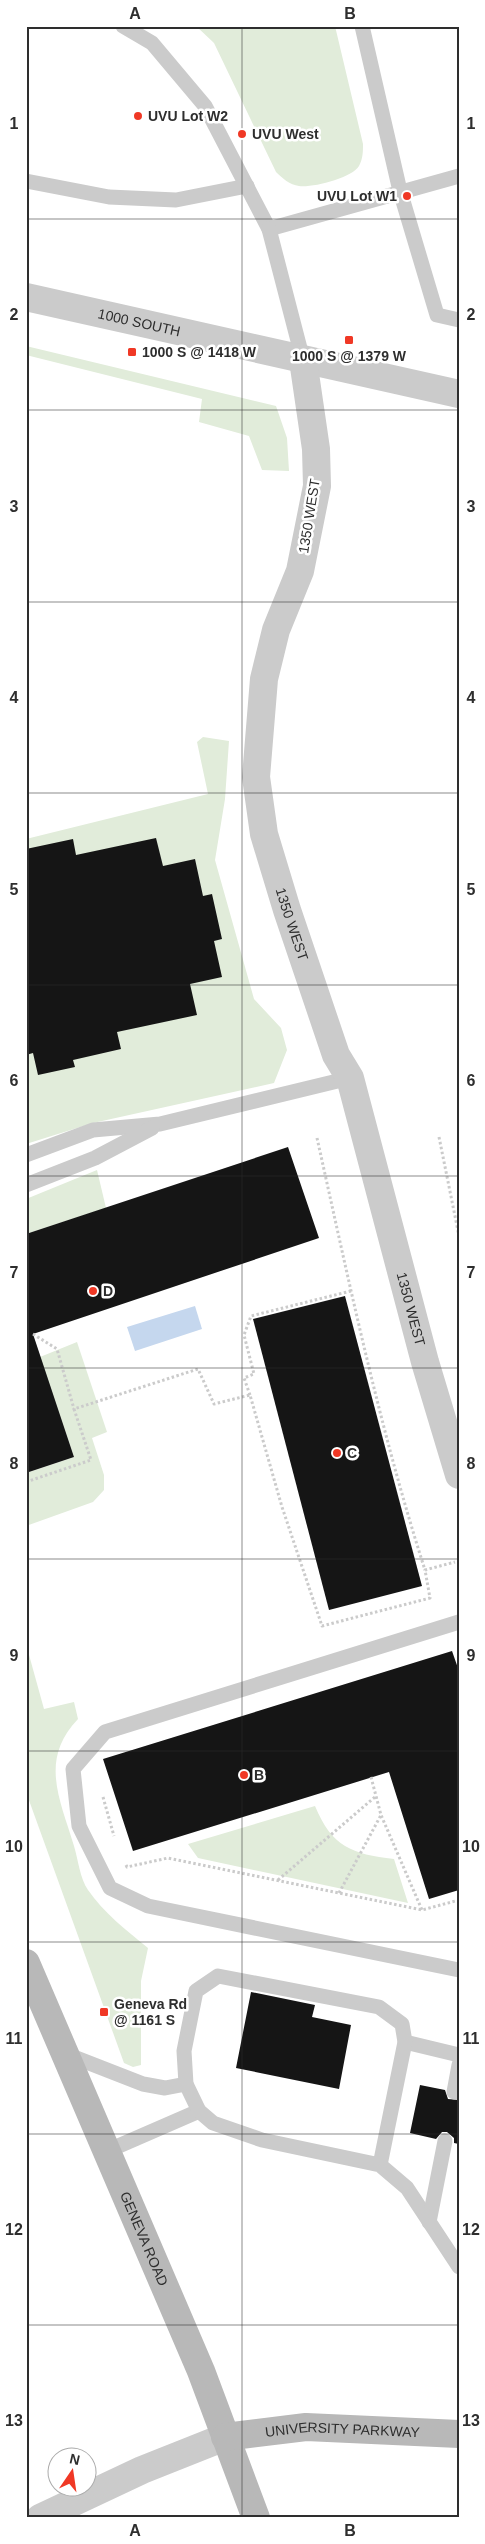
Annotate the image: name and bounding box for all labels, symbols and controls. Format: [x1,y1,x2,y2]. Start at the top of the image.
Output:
text: A [129,5,141,22]
text: B [344,5,356,22]
place label: UVU Lot W2 [148,108,228,124]
marker: UVU Lot W2 [132,110,144,122]
text: 1 [10,115,19,132]
text: 1 [467,115,476,132]
place label: UVU West [252,126,319,142]
marker: UVU West [236,128,248,140]
place label: UVU Lot W1 [317,188,397,204]
marker: UVU Lot W1 [401,190,413,202]
street label: 1000 SOUTH [96,305,182,339]
text: 2 [10,306,19,323]
text: 2 [467,306,476,323]
marker: 1000 S @ 1379 W [343,334,355,346]
place label: 1000 S @ 1418 W [142,344,257,360]
marker: 1000 S @ 1418 W [126,346,138,358]
place label: 1000 S @ 1379 W [292,348,407,364]
street label: 1350 WEST [295,477,323,555]
text: 3 [10,498,19,515]
text: 3 [467,498,476,515]
text: 4 [10,689,19,706]
text: 4 [467,689,476,706]
text: 5 [10,881,19,898]
text: 5 [467,881,476,898]
street label: 1350 WEST [273,886,312,963]
text: 6 [10,1072,19,1089]
text: 6 [467,1072,476,1089]
text: 7 [10,1264,19,1281]
text: 7 [467,1264,476,1281]
street label: 1350 WEST [394,1270,429,1348]
place label: D [103,1283,113,1299]
marker: D [87,1285,99,1297]
place label: C [347,1445,357,1461]
marker: C [331,1447,343,1459]
text: 8 [10,1455,19,1472]
text: 8 [467,1455,476,1472]
text: 9 [10,1647,19,1664]
text: 9 [467,1647,476,1664]
place label: B [254,1767,264,1783]
marker: B [238,1769,250,1781]
text: 10 [5,1838,23,1855]
text: 10 [462,1838,480,1855]
place label: Geneva Rd @ 1161 S [114,1996,187,2028]
marker: Geneva Rd @ 1161 S [98,2006,110,2018]
text: 11 [6,2030,23,2047]
text: 11 [463,2030,480,2047]
street label: GENEVA ROAD [117,2189,172,2288]
text: 12 [5,2221,23,2238]
text: 12 [462,2221,480,2238]
text: 13 [5,2412,23,2429]
text: 13 [462,2412,480,2429]
street label: UNIVERSITY PARKWAY [264,2419,421,2440]
north arrow [48,2446,98,2496]
text: N [68,2450,82,2468]
text: A [129,2522,141,2539]
text: B [344,2522,356,2539]

